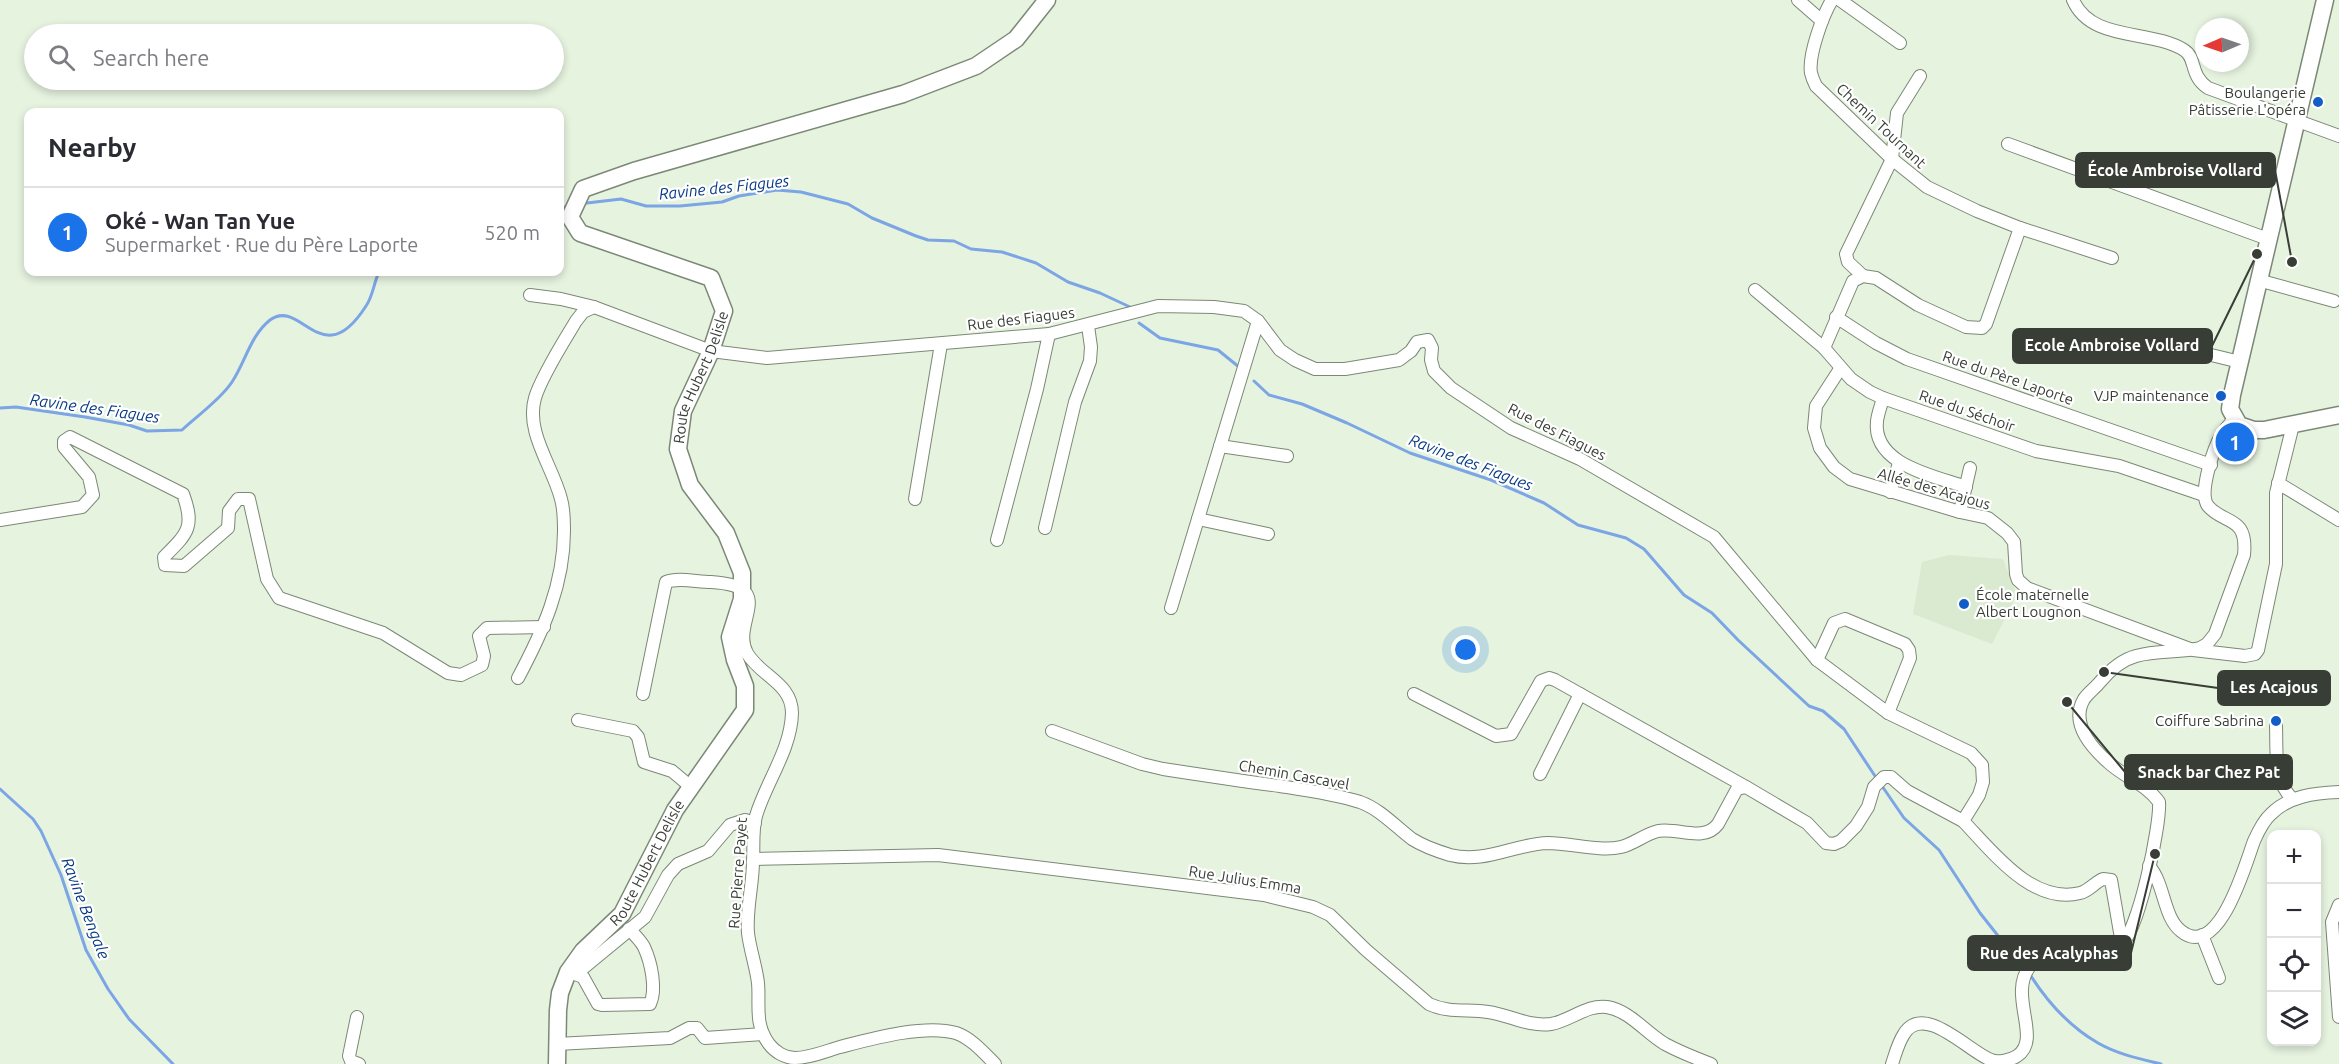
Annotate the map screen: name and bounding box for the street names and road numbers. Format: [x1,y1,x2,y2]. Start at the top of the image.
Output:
street label: Chemin Tournant [1833,80,1930,171]
street label: Rue des Fiagues [966,303,1076,334]
street label: Route Hubert Delisle [670,309,731,445]
street label: Rue du Père Laporte [1940,347,2076,408]
street label: Rue du Séchoir [1917,386,2018,435]
street label: Rue des Fiagues [1505,399,1609,464]
street label: Allée des Acajous [1876,464,1992,513]
street label: Chemin Cascavel [1237,756,1351,793]
street label: Route Hubert Delisle [606,796,688,929]
street label: Rue Pierre Payet [725,817,750,929]
street label: Rue Julius Emma [1188,862,1303,897]

